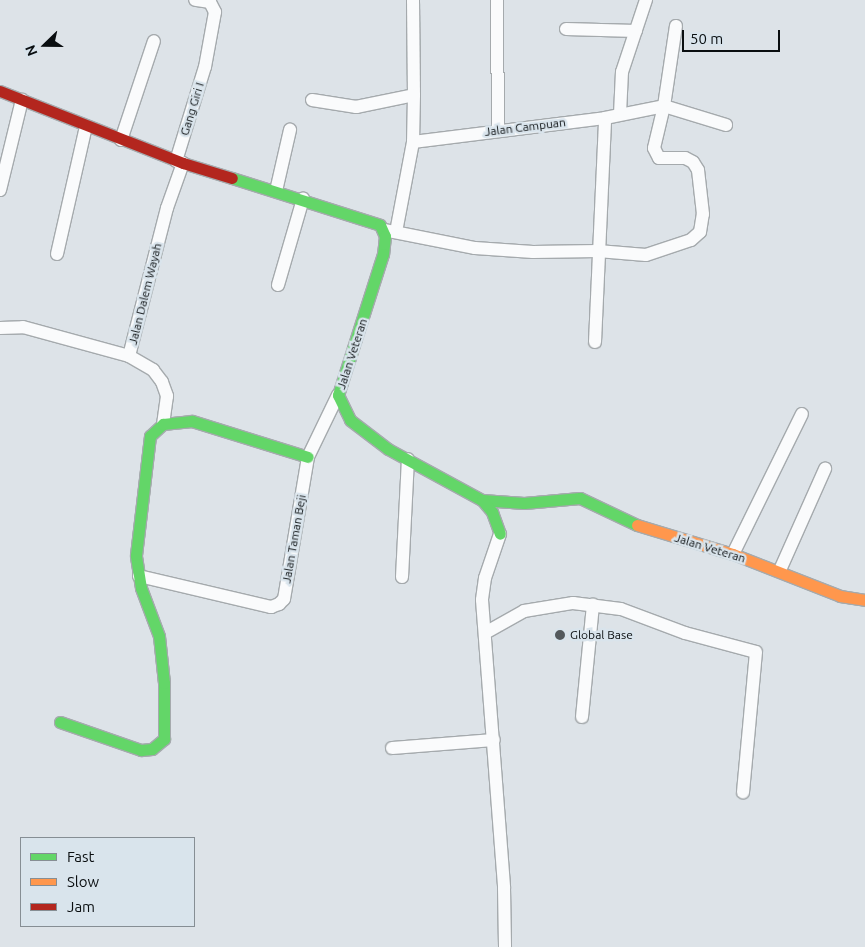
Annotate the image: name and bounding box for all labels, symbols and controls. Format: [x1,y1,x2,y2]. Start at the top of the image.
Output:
north arrow [20,20,70,70]
scale bar [685,20,782,52]
text: 50 m [690,30,723,47]
text: N [22,43,40,58]
street label: Gang Giri I [177,81,207,137]
street label: Jalan Campuan [484,115,566,139]
street label: Jalan Dalem Wayah [125,242,165,346]
street label: Jalan Veteran [334,317,370,391]
street label: Jalan Taman Beji [279,494,309,584]
street label: Jalan Veteran [673,530,747,566]
place label: Global Base [570,628,633,642]
marker: Global Base [554,629,566,641]
legend [20,837,195,927]
text: Fast [67,848,94,865]
text: Slow [67,873,99,890]
text: Jam [67,898,95,915]

